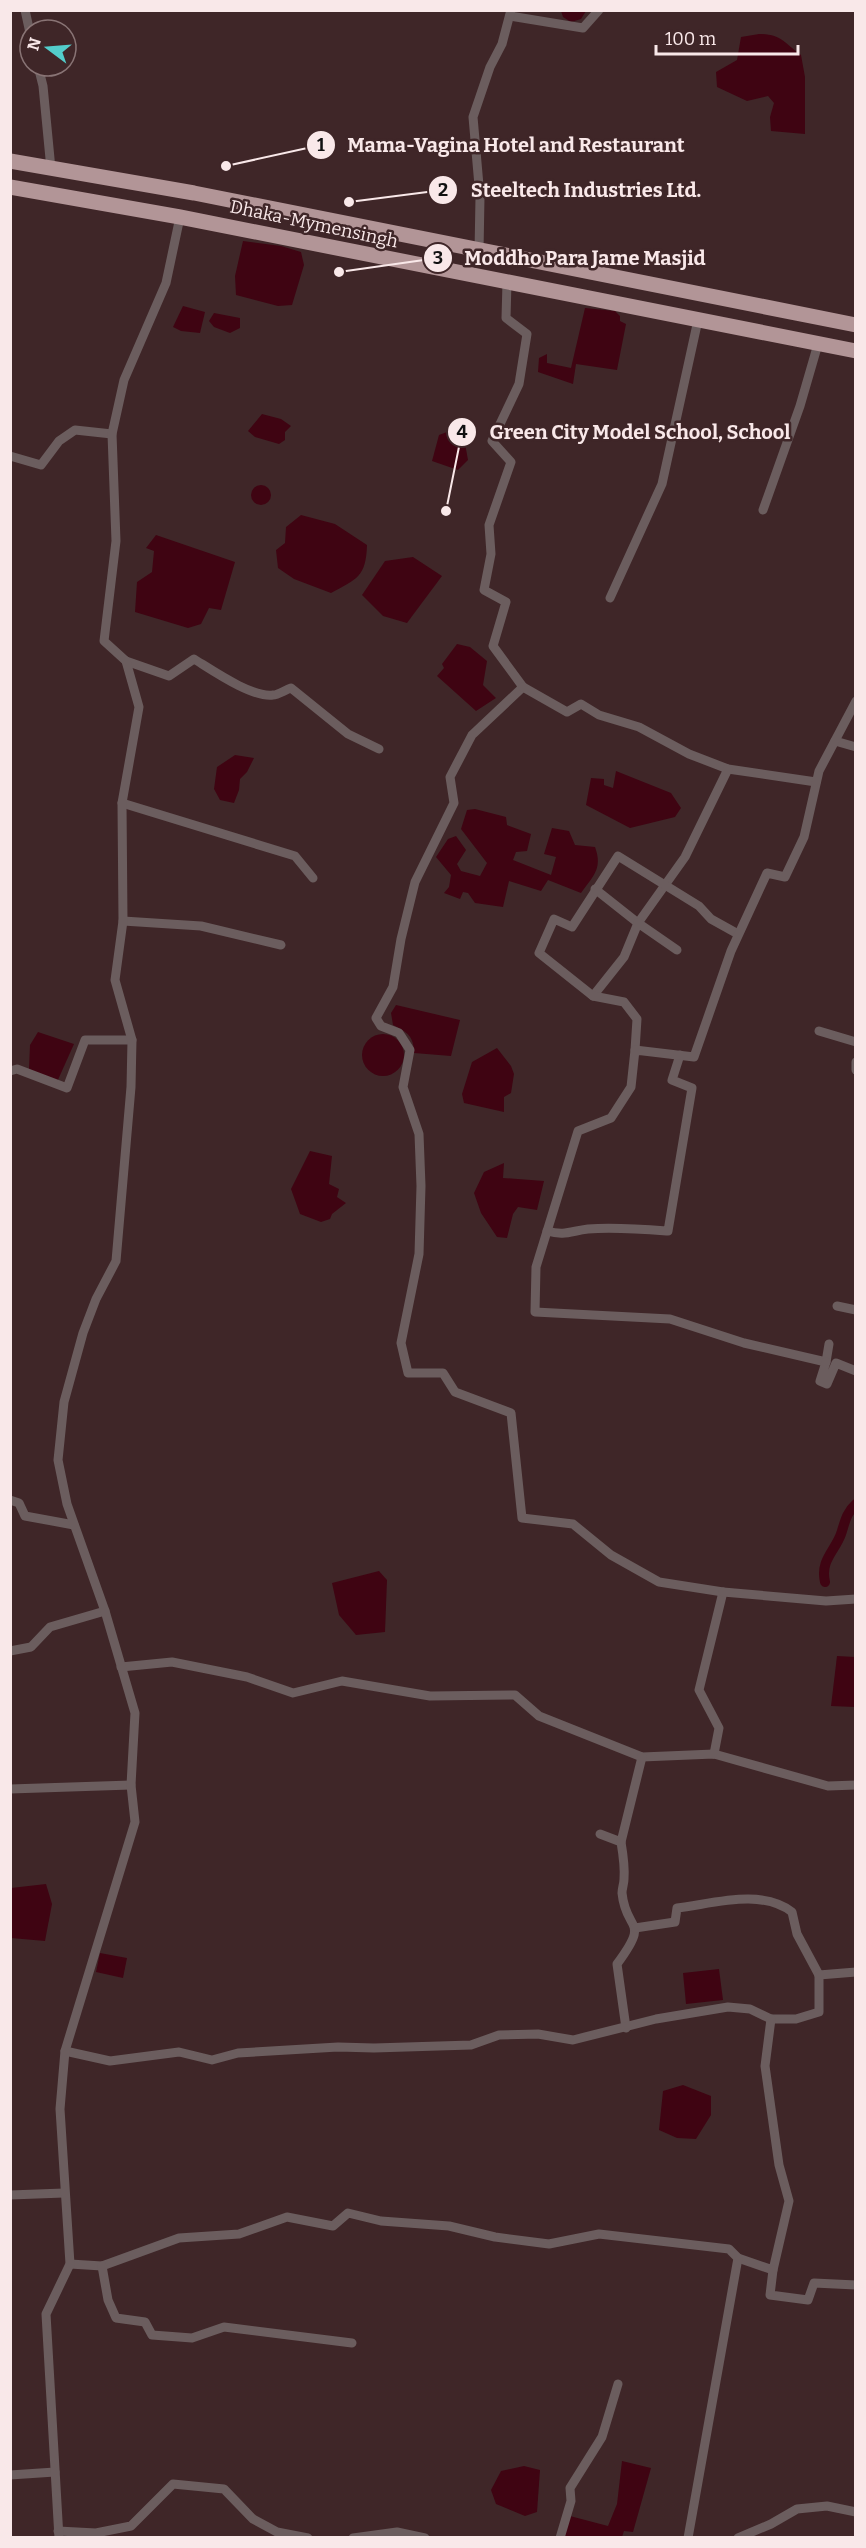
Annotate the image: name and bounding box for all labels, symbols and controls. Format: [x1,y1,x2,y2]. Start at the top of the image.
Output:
north arrow [18,18,78,78]
scale bar [656,18,798,56]
text: 100 m [665,28,716,50]
text: N [23,35,45,53]
callout: Mama-Vagina Hotel and Restaurant [306,126,697,164]
text: Mama-Vagina Hotel and Restaurant [347,133,685,157]
text: 1 [317,134,325,156]
callout: Steeltech Industries Ltd. [428,171,713,209]
text: Steeltech Industries Ltd. [471,178,701,202]
text: 2 [438,179,448,201]
street label: Dhaka-Mymensingh [228,195,400,253]
callout: Moddho Para Jame Masjid [423,239,718,277]
text: Moddho Para Jame Masjid [464,246,706,270]
text: 3 [433,247,443,269]
callout: Green City Model School, School [447,413,802,451]
text: Green City Model School, School [489,420,791,444]
text: 4 [457,421,468,443]

